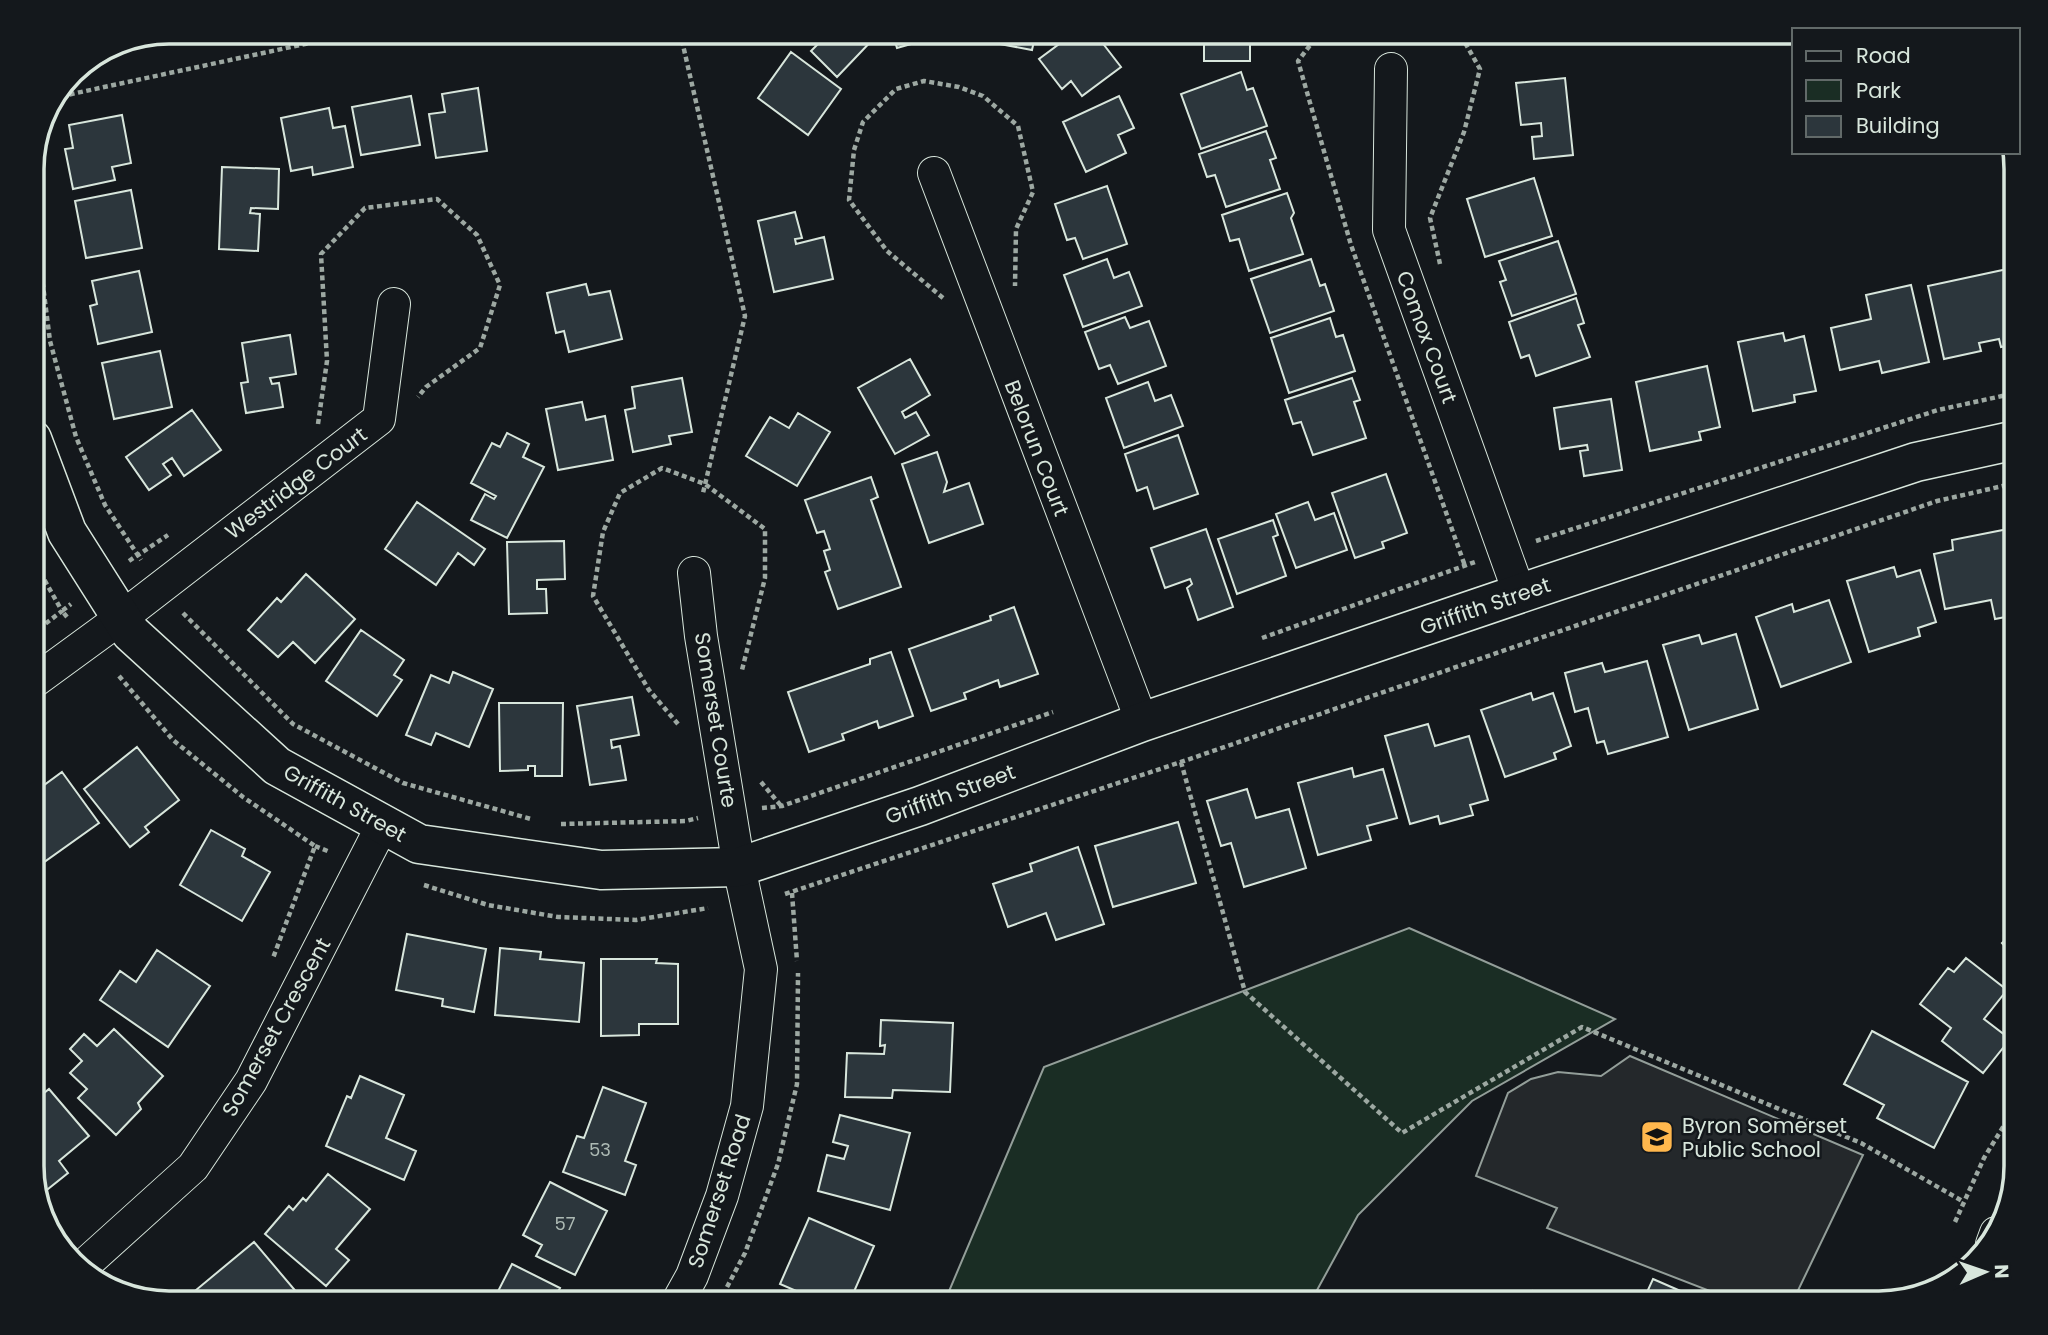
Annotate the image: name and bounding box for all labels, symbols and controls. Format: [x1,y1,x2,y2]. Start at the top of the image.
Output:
legend [1792,28,2020,154]
text: Road [1856,41,1911,70]
text: Park [1856,76,1901,105]
text: Building [1856,111,1940,140]
street label: Comox Court [1390,267,1464,407]
street label: Belorun Court [998,376,1076,520]
street label: Westridge Court [219,420,373,546]
street label: Griffith Street [1416,570,1554,642]
street label: Somerset Courte [688,630,744,810]
street label: Griffith Street [278,757,412,849]
street label: Griffith Street [881,757,1019,831]
street label: Somerset Crescent [215,932,337,1122]
street label: Somerset Road [680,1110,758,1272]
place label: Byron Somerset Public School [1682,1111,1847,1164]
school or university icon: Byron Somerset Public School [1638,1118,1676,1156]
house number: 53 [589,1137,611,1162]
house number: 57 [554,1211,576,1236]
north arrow [1950,1237,2020,1307]
text: N [1988,1264,2015,1279]

